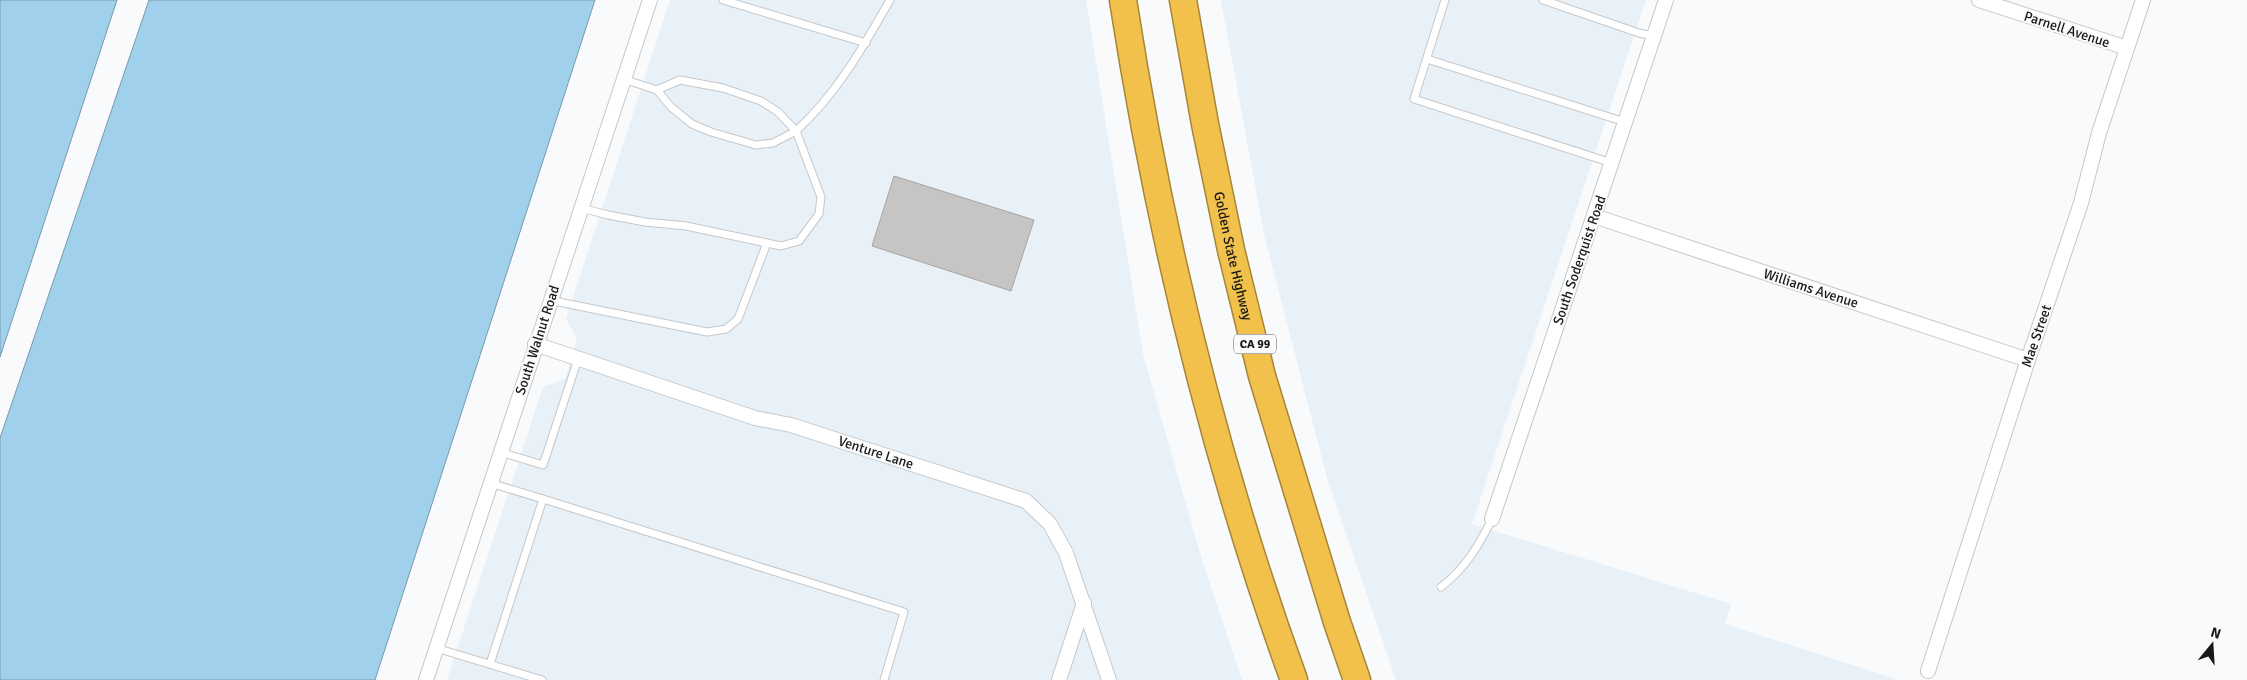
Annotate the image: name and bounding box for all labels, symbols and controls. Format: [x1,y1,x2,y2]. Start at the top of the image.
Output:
street label: Parnell Avenue [2022,8,2112,51]
street label: Golden State Highway [1210,190,1256,323]
street label: South Soderquist Road [1549,193,1610,327]
street label: Williams Avenue [1761,265,1860,312]
street label: South Walnut Road [512,283,563,397]
street label: Mae Street [2018,303,2055,370]
road number: CA 99 [1234,334,1276,354]
street label: Venture Lane [836,432,916,473]
north arrow [2187,620,2237,670]
text: N [2209,624,2223,643]

